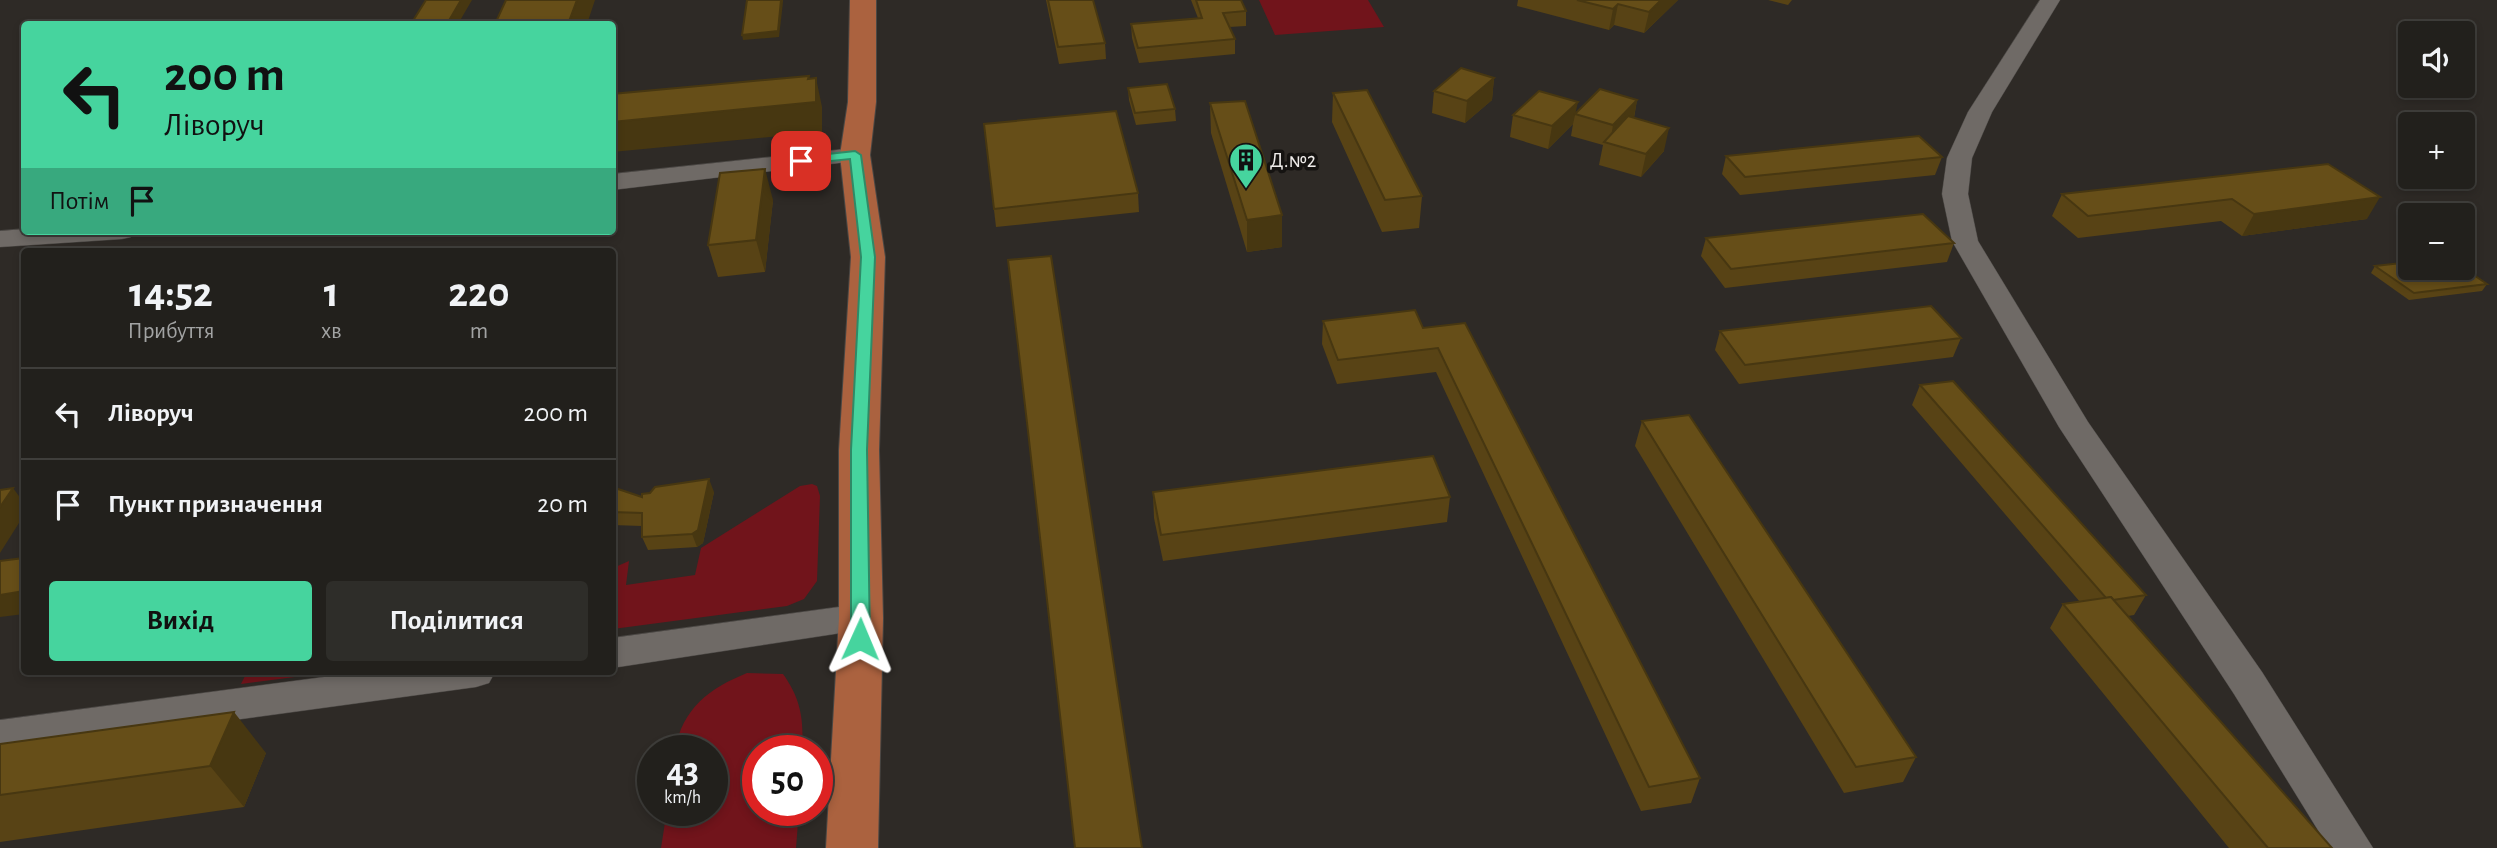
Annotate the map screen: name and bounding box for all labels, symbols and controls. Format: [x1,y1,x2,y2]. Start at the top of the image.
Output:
map controls [2398,21,2475,280]
button: sound [2398,21,2475,98]
icon: left [49,49,140,140]
text: 200 m [164,51,285,100]
text: Ліворуч [164,109,265,141]
button: + [2398,112,2475,189]
pin [771,131,831,191]
building icon: Д.№2 [1227,141,1265,190]
icon: arrive [782,142,820,180]
place label: Д.№2 [1270,150,1316,171]
icon: arrive [123,182,161,220]
text: Потім [49,188,109,214]
button: − [2398,203,2475,280]
text: 14:52 [129,272,213,314]
text: 1 [324,272,339,314]
text: 220 [448,272,510,314]
text: Прибуття [127,320,215,343]
text: хв [321,320,342,343]
text: m [470,320,488,343]
icon: left [49,395,87,433]
text: Ліворуч [108,400,194,426]
text: 200 m [524,400,588,426]
icon: arrive [49,486,87,524]
text: Пункт призначення [108,491,323,517]
text: 20 m [537,491,588,517]
button: Вихід [49,581,312,661]
button: Поділитися [326,581,588,661]
position arrow [823,602,897,676]
speed limit sign: 50 [742,735,833,826]
text: 43 [666,754,699,789]
text: km/h [664,789,701,807]

